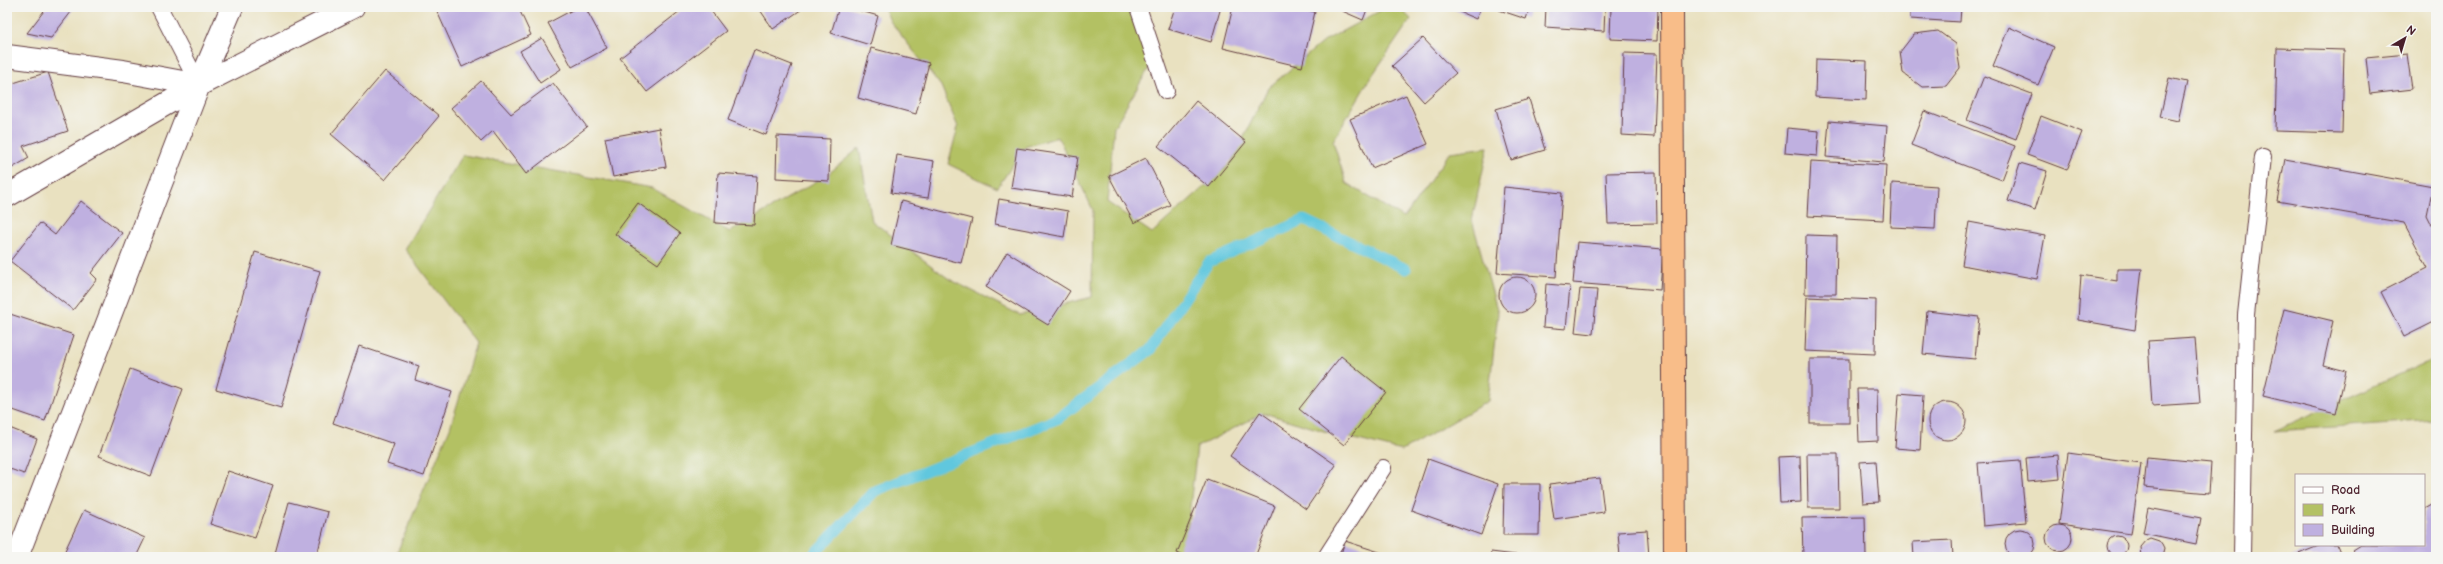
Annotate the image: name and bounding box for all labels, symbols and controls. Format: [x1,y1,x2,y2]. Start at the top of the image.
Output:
north arrow [2385,18,2425,58]
text: N [2404,23,2418,38]
legend [2295,474,2425,546]
text: Road [2331,483,2360,498]
text: Park [2331,503,2355,518]
text: Building [2331,523,2375,538]

